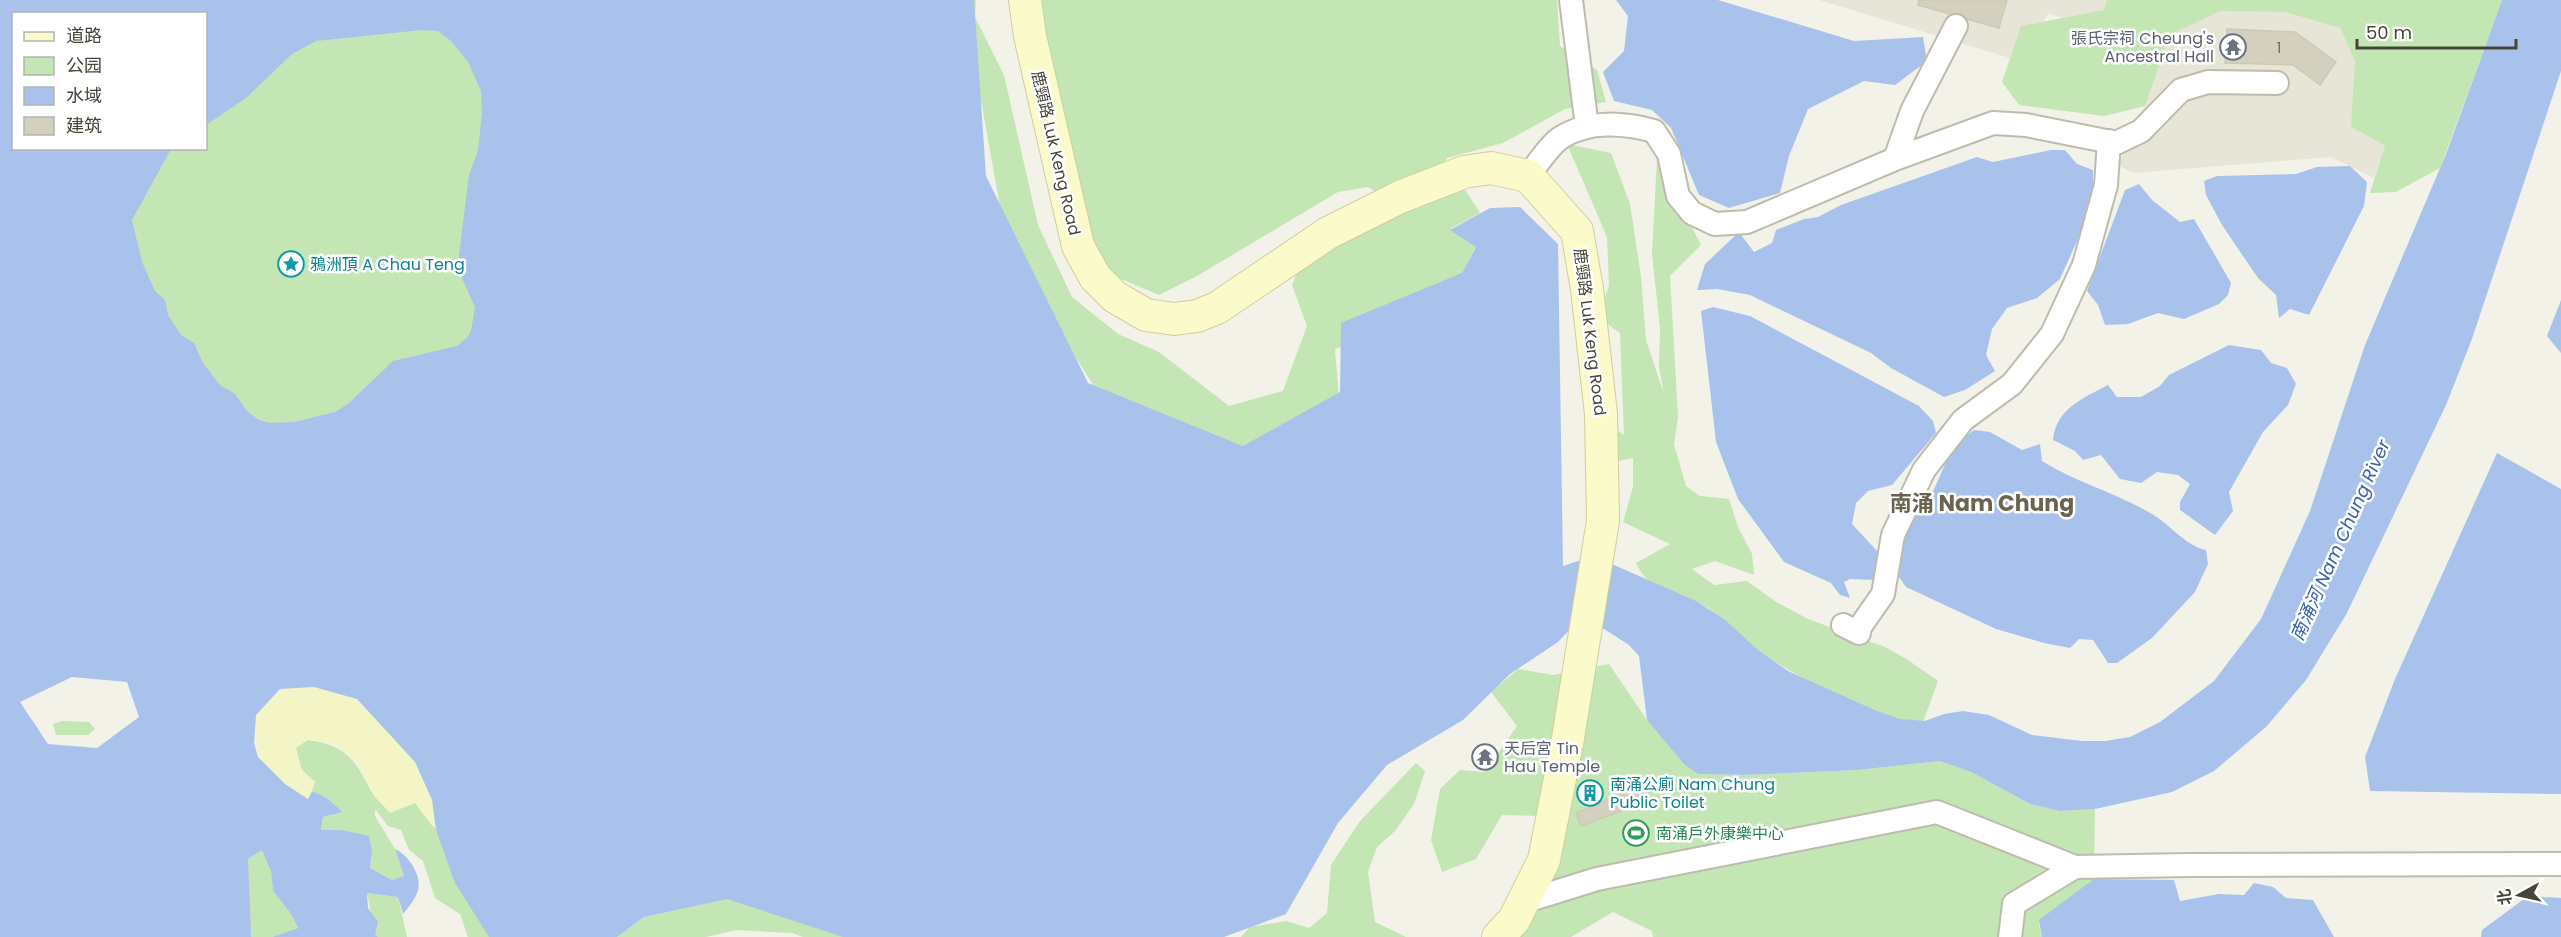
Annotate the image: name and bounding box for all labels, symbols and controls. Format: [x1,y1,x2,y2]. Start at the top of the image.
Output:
legend [12,12,207,150]
scale bar [2357,12,2516,50]
text: 50 m [2366,20,2412,45]
text: 道路 [66,23,102,48]
place label: 張氏宗祠 Cheung's Ancestral Hall [2071,27,2214,68]
temple icon: 張氏宗祠 Cheung's Ancestral Hall [2218,32,2248,62]
house number: 1 [2277,38,2281,58]
text: 公园 [66,53,102,78]
street label: 鹿頸路 Luk Keng Road [1026,68,1086,238]
text: 水域 [66,83,102,108]
text: 建筑 [66,113,102,138]
street label: 鹿頸路 Luk Keng Road [1568,247,1612,417]
place icon: 鴉洲頂 A Chau Teng [276,249,306,279]
place label: 鴉洲頂 A Chau Teng [310,253,465,276]
water label: 南涌河 Nam Chung River [2284,434,2396,644]
district label: 南涌 Nam Chung [1890,488,2074,519]
place label: 天后宮 Tin Hau Temple [1504,737,1600,778]
temple icon: 天后宮 Tin Hau Temple [1470,742,1500,772]
place label: 南涌公廁 Nam Chung Public Toilet [1610,773,1775,814]
building icon: 南涌公廁 Nam Chung Public Toilet [1575,778,1605,808]
sports icon: 南涌戶外康樂中心 [1621,818,1651,848]
place label: 南涌戶外康樂中心 [1656,822,1784,845]
north arrow [2489,865,2549,925]
text: 北 [2492,887,2517,907]

